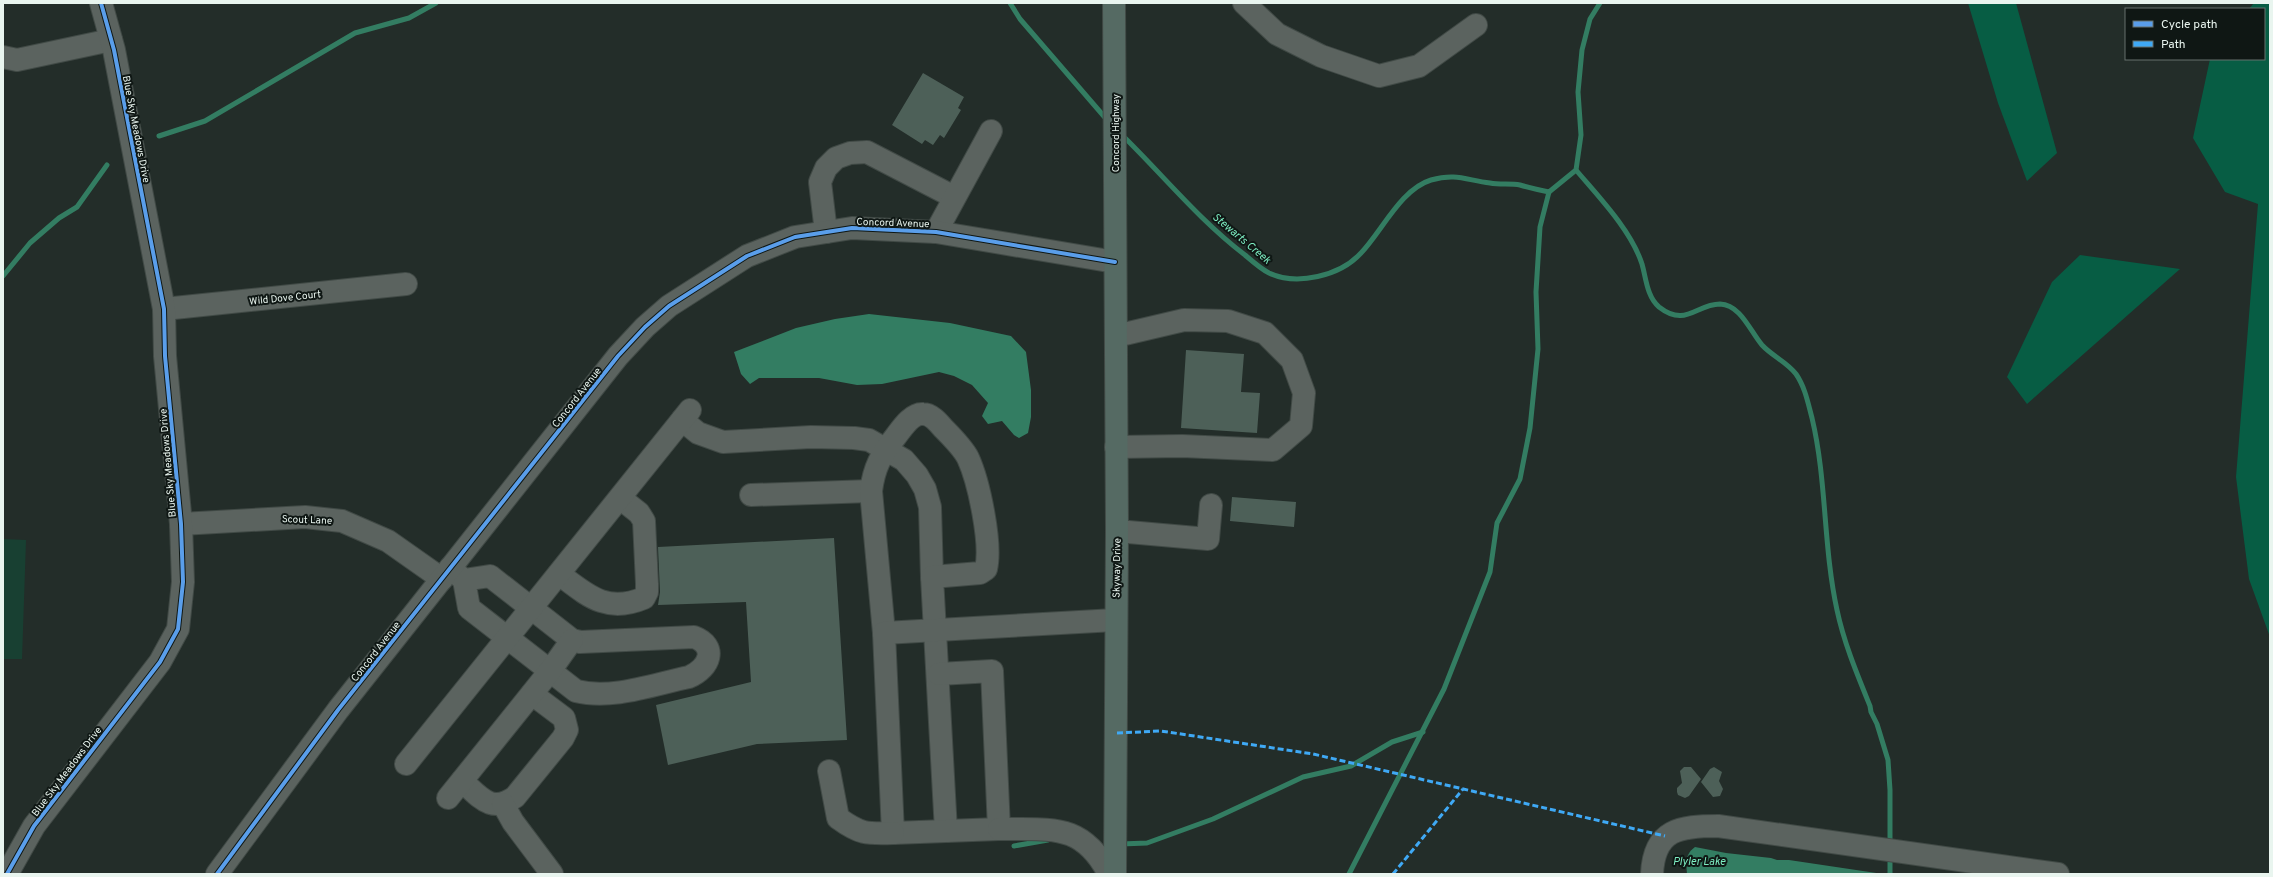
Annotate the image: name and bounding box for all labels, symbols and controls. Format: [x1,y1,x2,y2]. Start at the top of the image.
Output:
legend [2125,8,2265,60]
text: Cycle path [2161,17,2218,33]
text: Path [2161,37,2186,53]
street label: Blue Sky Meadows Drive [119,75,152,184]
street label: Concord Highway [1110,94,1123,172]
water label: Stewarts Creek [1209,210,1274,268]
street label: Concord Avenue [856,216,930,231]
street label: Wild Dove Court [249,288,322,309]
street label: Concord Avenue [550,365,605,431]
street label: Blue Sky Meadows Drive [157,408,180,518]
street label: Scout Lane [282,513,332,528]
street label: Skyway Drive [1110,538,1125,598]
street label: Concord Avenue [349,619,404,685]
street label: Blue Sky Meadows Drive [29,724,105,819]
water label: Plyler Lake [1673,855,1726,869]

